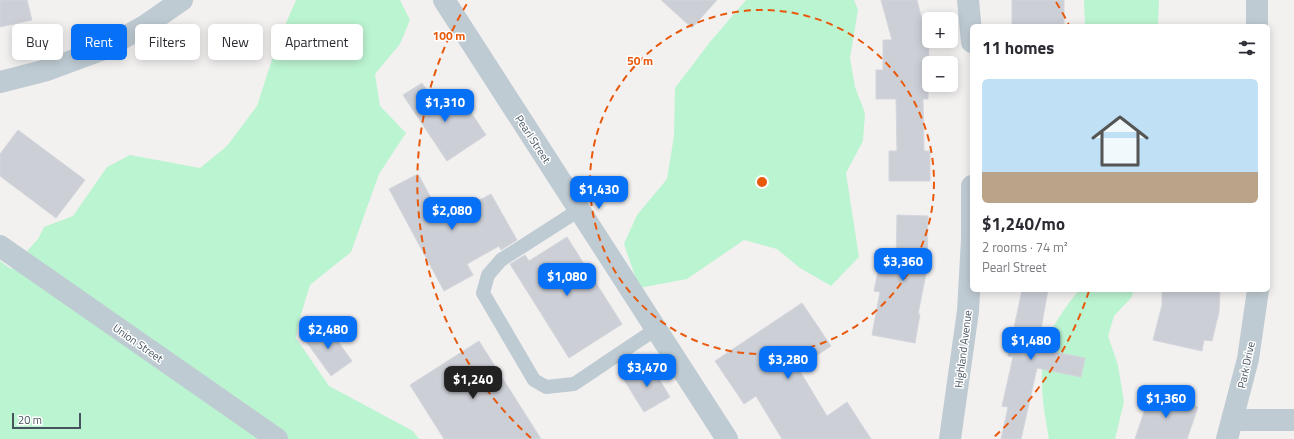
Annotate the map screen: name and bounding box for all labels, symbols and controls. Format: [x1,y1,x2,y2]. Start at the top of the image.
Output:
map controls [922,12,958,92]
button: + [922,12,958,48]
chip: Buy [12,24,63,60]
chip: Rent [71,24,127,60]
chip: Filters [135,24,200,60]
chip: New [208,24,263,60]
chip: Apartment [271,24,363,60]
text: 100 m [433,26,465,45]
text: 11 homes [982,35,1054,61]
icon: filters [1236,37,1258,59]
text: 50 m [627,51,653,70]
button: − [922,56,958,92]
pin: $1,310 [412,89,478,123]
text: $1,310 [425,92,465,112]
icon: home [1084,105,1156,177]
street label: Pearl Street [511,112,555,166]
centre of rings [755,175,769,189]
pin: $1,430 [566,176,632,210]
text: $1,430 [579,179,619,199]
pin: $2,080 [419,197,485,231]
text: $2,080 [432,200,472,220]
text: $1,240/mo [982,211,1065,237]
text: 2 rooms · 74 m² [982,237,1068,257]
pin: $3,360 [870,248,936,282]
text: $3,360 [883,251,923,271]
text: Pearl Street [982,257,1047,277]
pin: $1,080 [534,263,600,297]
text: $1,080 [547,266,587,286]
street label: Highland Avenue [950,309,976,389]
pin: $2,480 [295,316,361,350]
text: $2,480 [308,319,348,339]
street label: Union Street [110,320,166,366]
pin: $1,480 [998,327,1064,361]
text: $1,480 [1011,330,1051,350]
street label: Park Drive [1233,340,1259,390]
pin: $3,280 [755,346,821,380]
text: $3,280 [768,349,808,369]
pin: $3,470 [614,354,680,388]
text: $3,470 [627,357,667,377]
pin: $1,240 [440,366,506,400]
text: $1,240 [453,369,493,389]
pin: $1,360 [1133,385,1199,419]
text: $1,360 [1146,388,1186,408]
scale bar [12,411,81,430]
text: 20 m [18,412,42,428]

